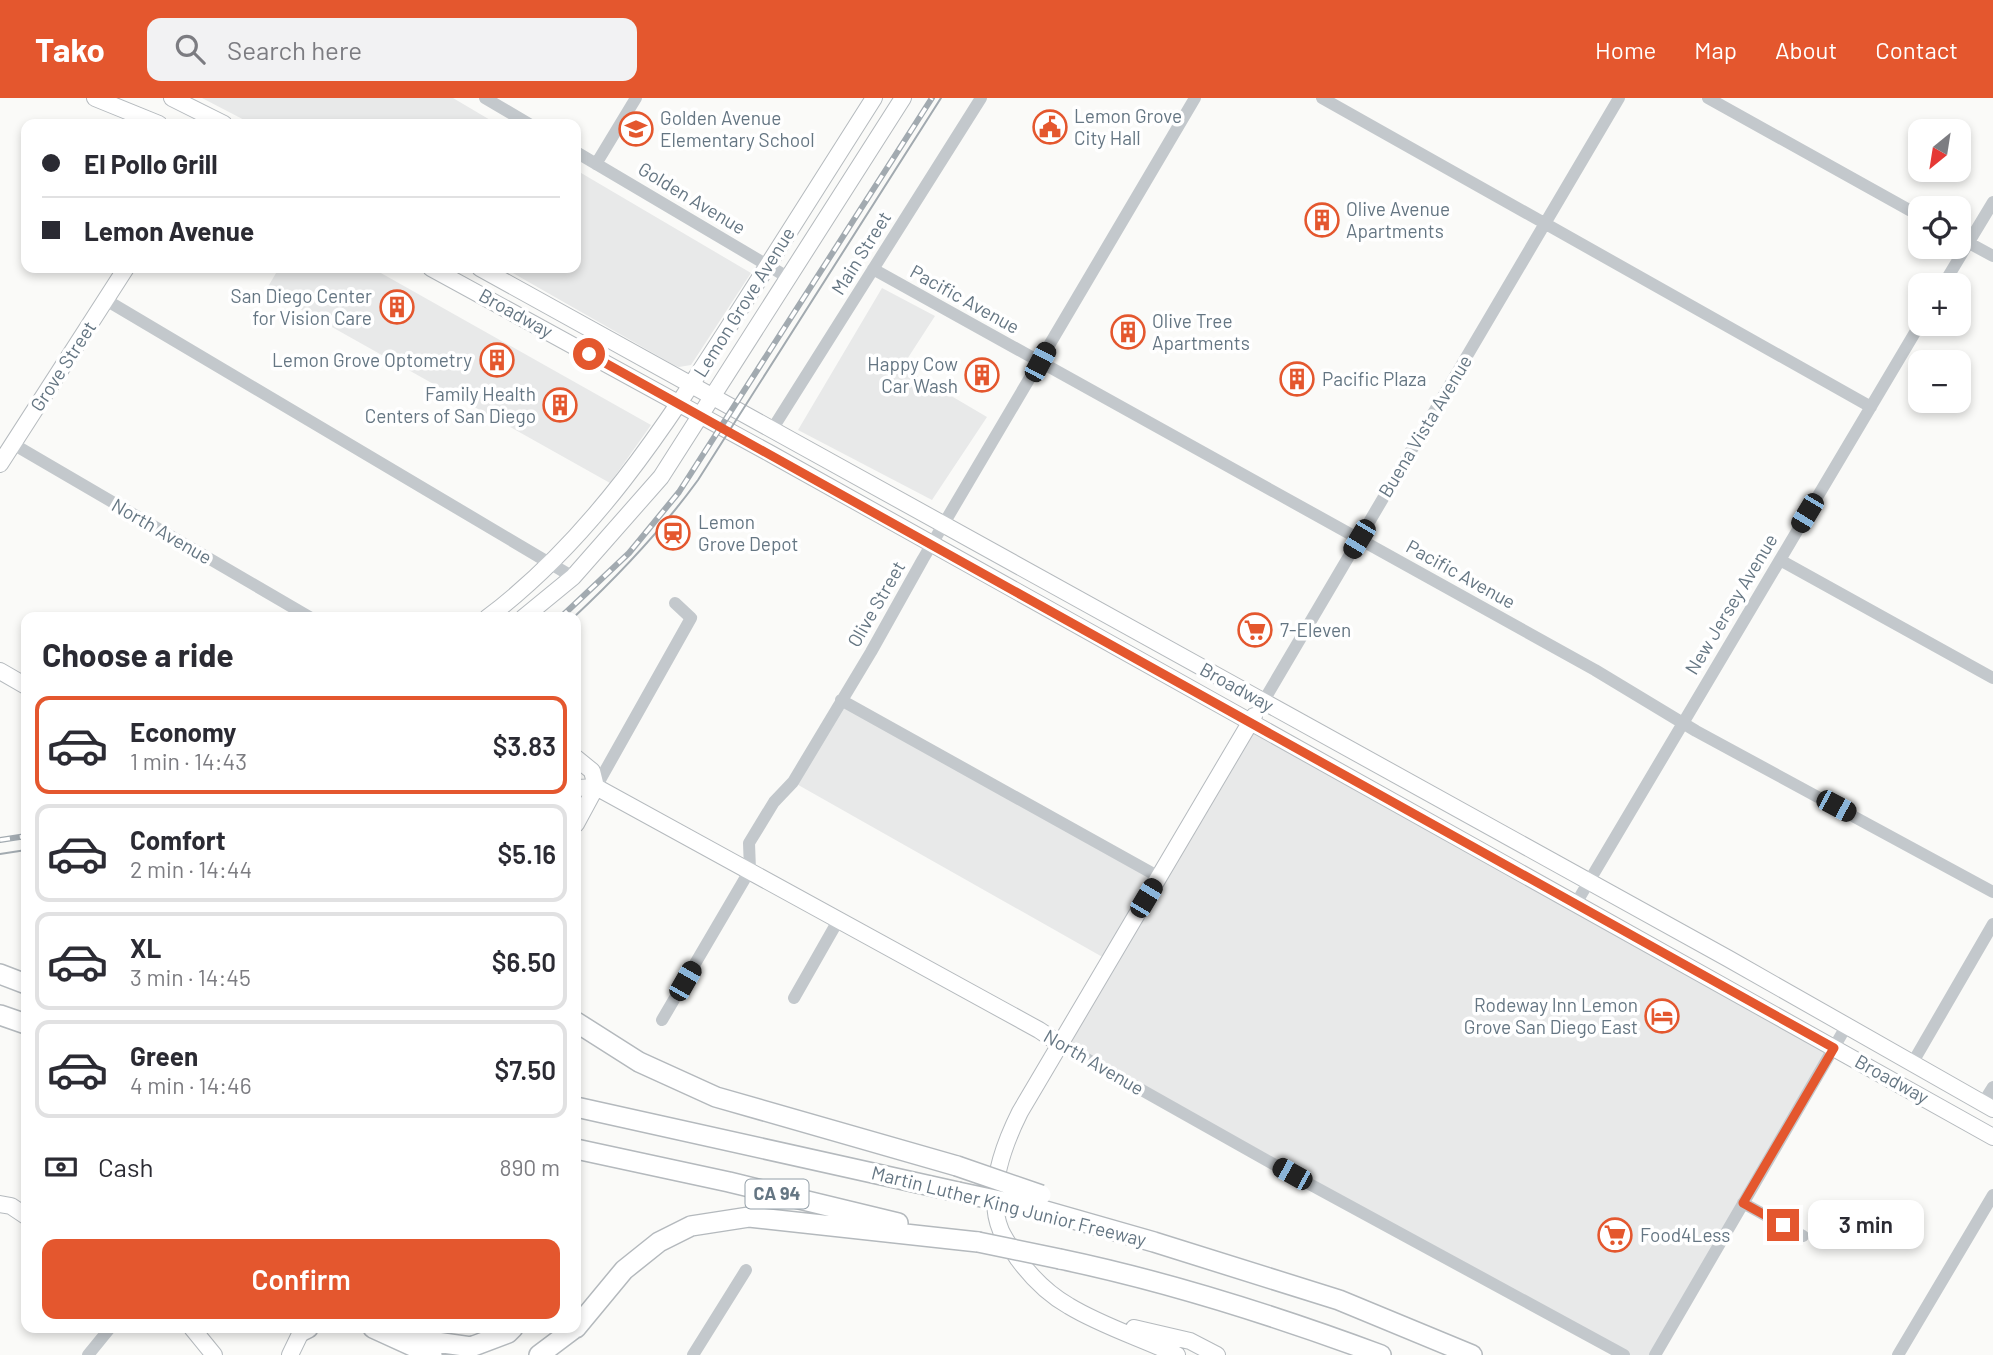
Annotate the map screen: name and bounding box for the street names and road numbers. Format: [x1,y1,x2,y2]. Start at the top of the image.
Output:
street label: Golden Avenue [634,156,750,239]
street label: Main Street [826,207,895,299]
street label: Lemon Grove Avenue [688,223,799,381]
street label: Pacific Avenue [907,259,1024,338]
street label: Broadway [475,283,557,342]
street label: Grove Street [25,316,100,415]
street label: Buena Vista Avenue [1373,351,1476,501]
street label: North Avenue [108,493,216,568]
street label: New Jersey Avenue [1679,529,1782,678]
street label: Pacific Avenue [1403,534,1520,613]
street label: Olive Street [842,557,909,651]
street label: Broadway [1196,657,1278,716]
street label: North Avenue [1040,1024,1148,1099]
street label: Broadway [1851,1049,1933,1108]
street label: Martin Luther King Junior Freeway [869,1160,1149,1251]
road number: CA 94 [746,1180,808,1209]

